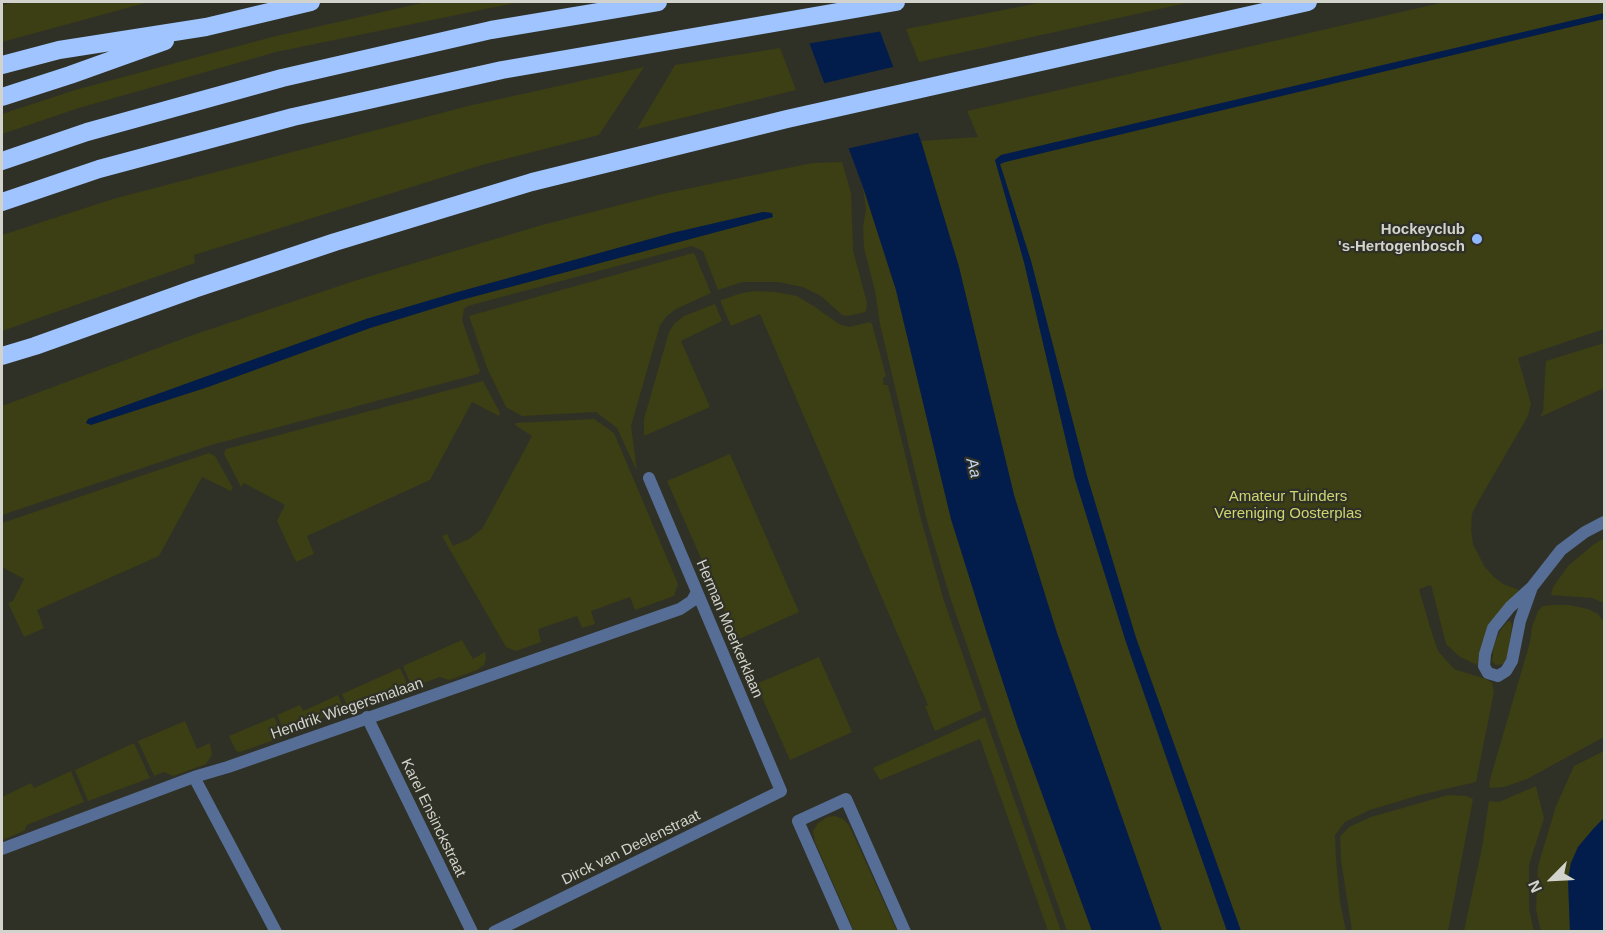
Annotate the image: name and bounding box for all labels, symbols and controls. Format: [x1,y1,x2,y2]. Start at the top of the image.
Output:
place label: Hockeyclub 's-Hertogenbosch [1338,221,1465,256]
marker: Hockeyclub 's-Hertogenbosch [1470,232,1484,246]
water label: Aa [961,456,985,480]
park label: Amateur Tuinders Vereniging Oosterplas [1214,488,1362,523]
street label: Herman Moerkerklaan [692,557,766,701]
street label: Hendrik Wiegersmalaan [268,674,426,744]
street label: Karel Ensinckstraat [397,756,469,880]
street label: Dirck van Deelenstraat [559,807,703,889]
north arrow [1522,849,1582,909]
text: N [1525,878,1545,895]

